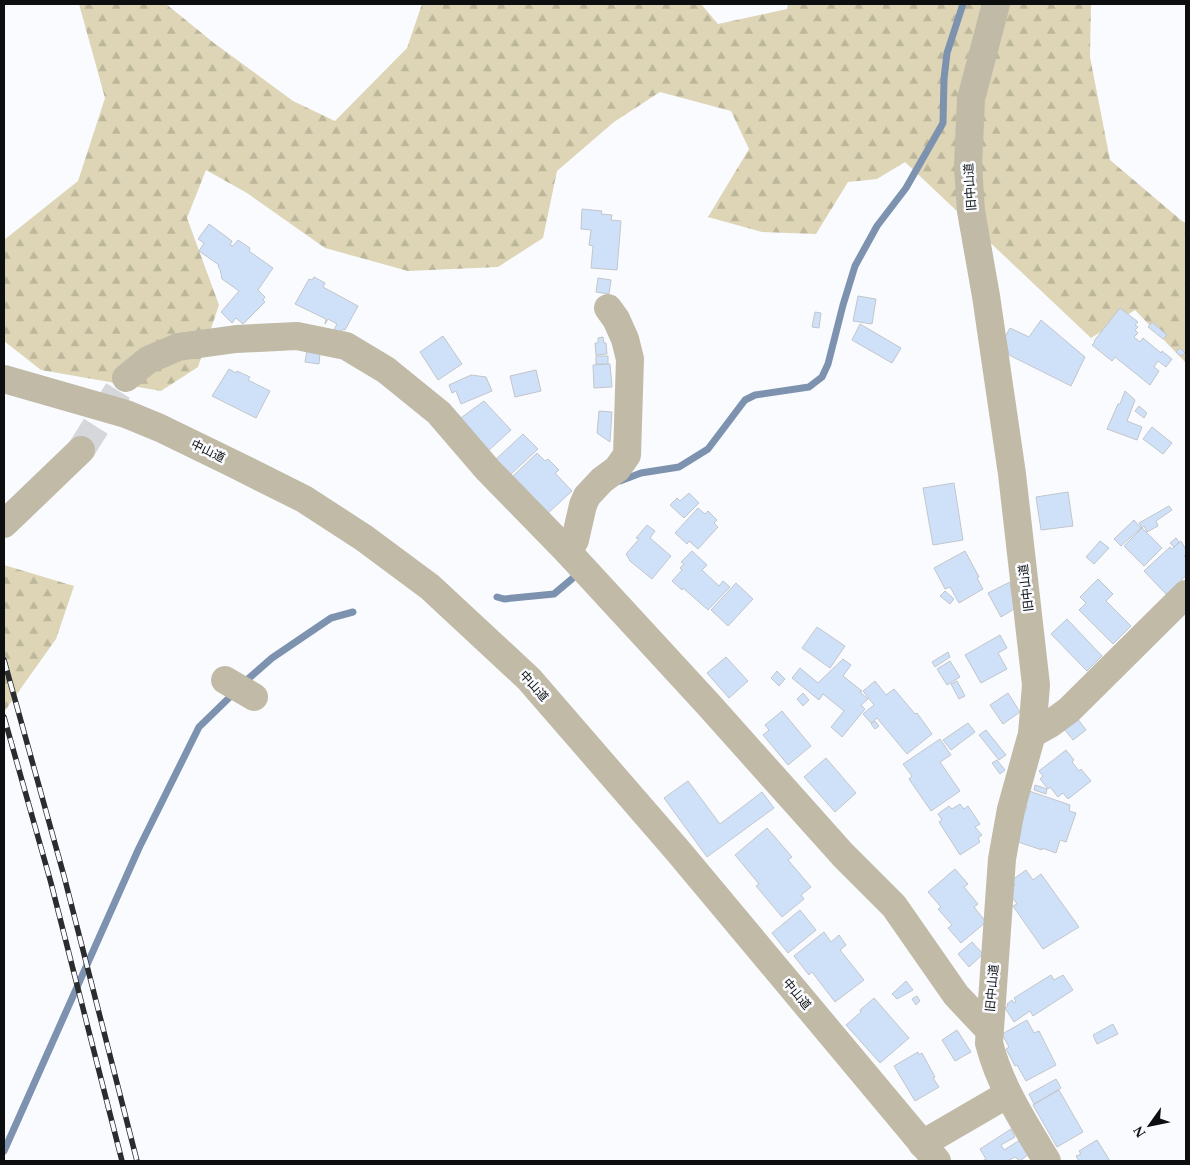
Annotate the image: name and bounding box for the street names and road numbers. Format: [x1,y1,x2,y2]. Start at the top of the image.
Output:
street label: 旧中山道 [961,163,979,211]
street label: 中山道 [189,437,227,465]
street label: 旧中山道 [1016,563,1036,613]
street label: 中山道 [517,668,551,704]
street label: 旧中山道 [983,963,1001,1013]
street label: 中山道 [780,976,814,1012]

